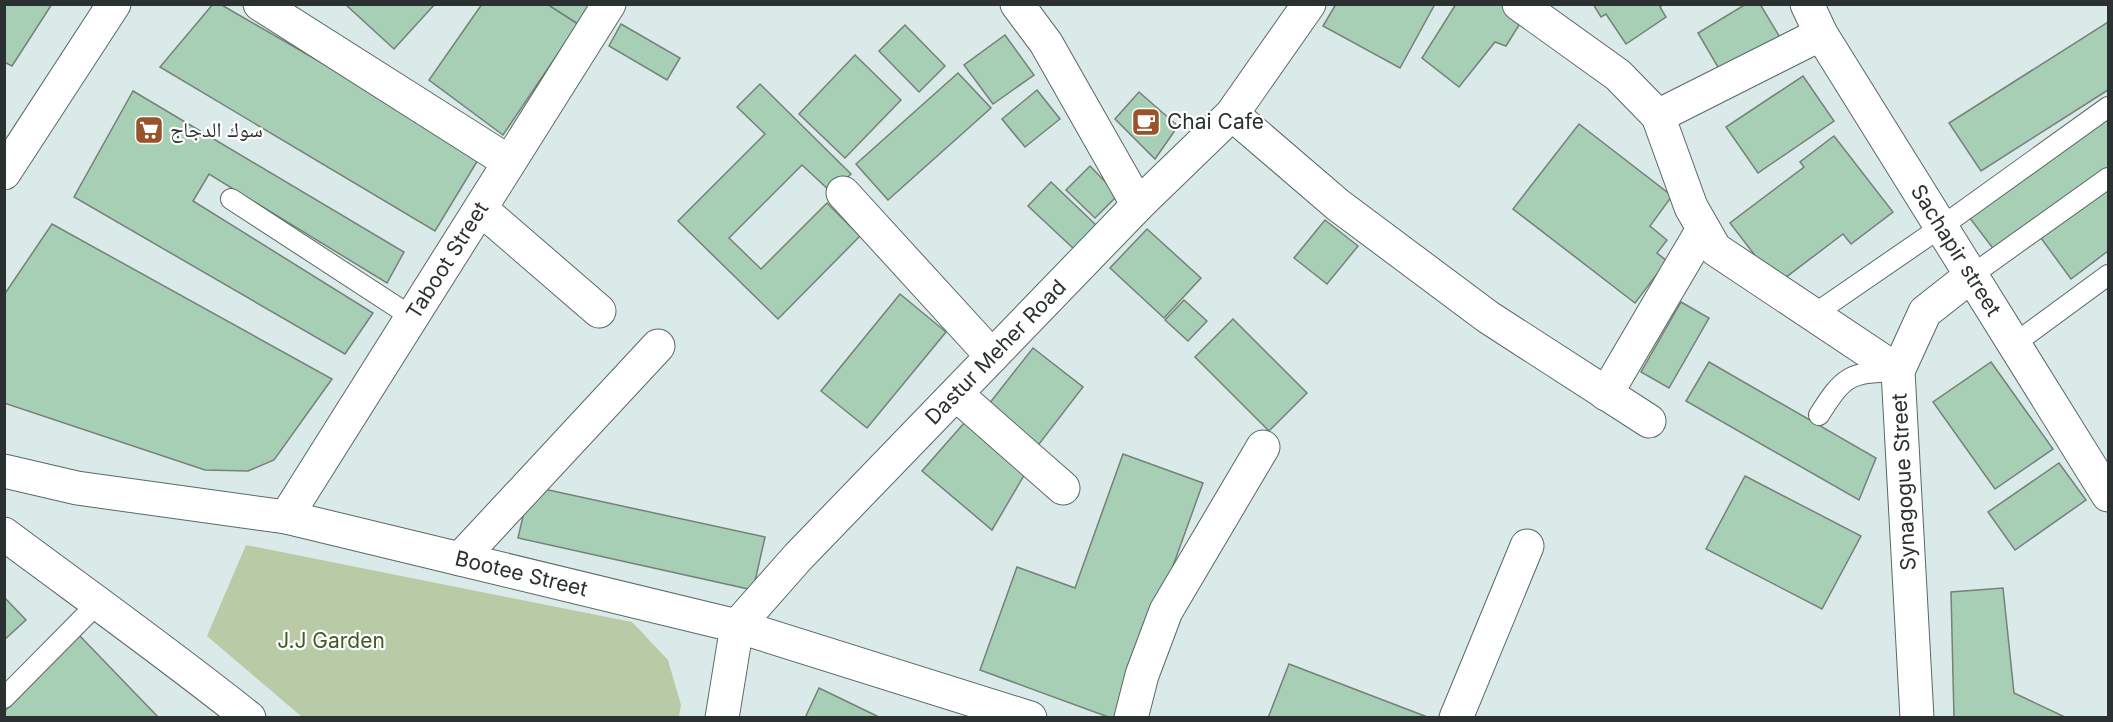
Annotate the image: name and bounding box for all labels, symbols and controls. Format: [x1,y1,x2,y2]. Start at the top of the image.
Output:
cafe icon: Chai Cafe [1130,106,1162,138]
place label: Chai Cafe [1167,109,1264,134]
supermarket icon: سوك الدجاج [133,114,165,146]
place label: سوك الدجاج [170,117,263,143]
street label: Sachapir street [1906,180,2006,321]
street label: Taboot Street [401,197,493,324]
street label: Dastur Meher Road [920,274,1071,429]
street label: Synagogue Street [1886,393,1921,571]
street label: Bootee Street [453,545,590,601]
park label: J.J Garden [277,628,385,653]

